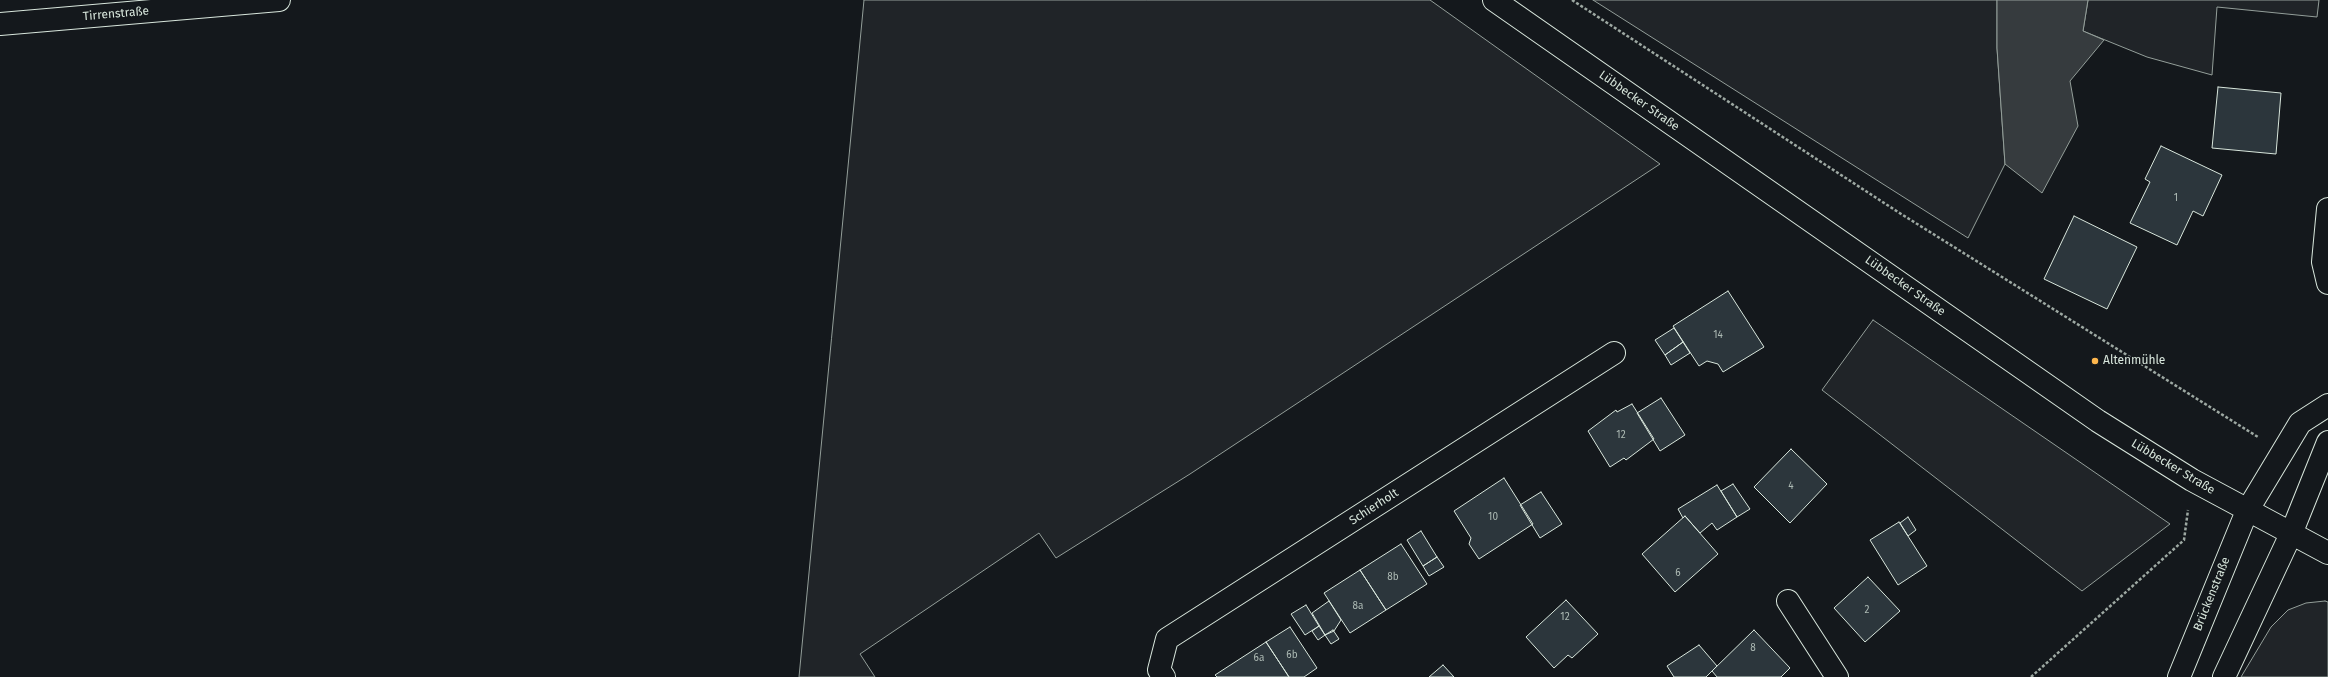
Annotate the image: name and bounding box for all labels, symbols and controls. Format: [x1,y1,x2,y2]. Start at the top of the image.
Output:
street label: Tirrenstraße [82,4,150,24]
street label: Lübbecker Straße [1596,68,1682,134]
house number: 1 [2174,192,2178,204]
street label: Lübbecker Straße [1862,253,1948,319]
house number: 14 [1713,329,1723,341]
place label: Altenmühle [2103,354,2165,368]
marker: Altenmühle [2090,356,2100,366]
house number: 12 [1616,429,1626,441]
street label: Lübbecker Straße [2129,436,2217,498]
house number: 4 [1788,480,1794,492]
street label: Schierholt [1347,486,1401,528]
house number: 10 [1488,511,1498,523]
street label: Brückenstraße [2191,555,2233,633]
house number: 6 [1675,567,1681,579]
house number: 8b [1387,571,1399,583]
house number: 8a [1353,600,1363,612]
house number: 2 [1865,604,1869,616]
house number: 12 [1560,611,1570,623]
house number: 8 [1750,642,1756,654]
house number: 6b [1286,649,1298,661]
house number: 6a [1254,652,1264,664]

